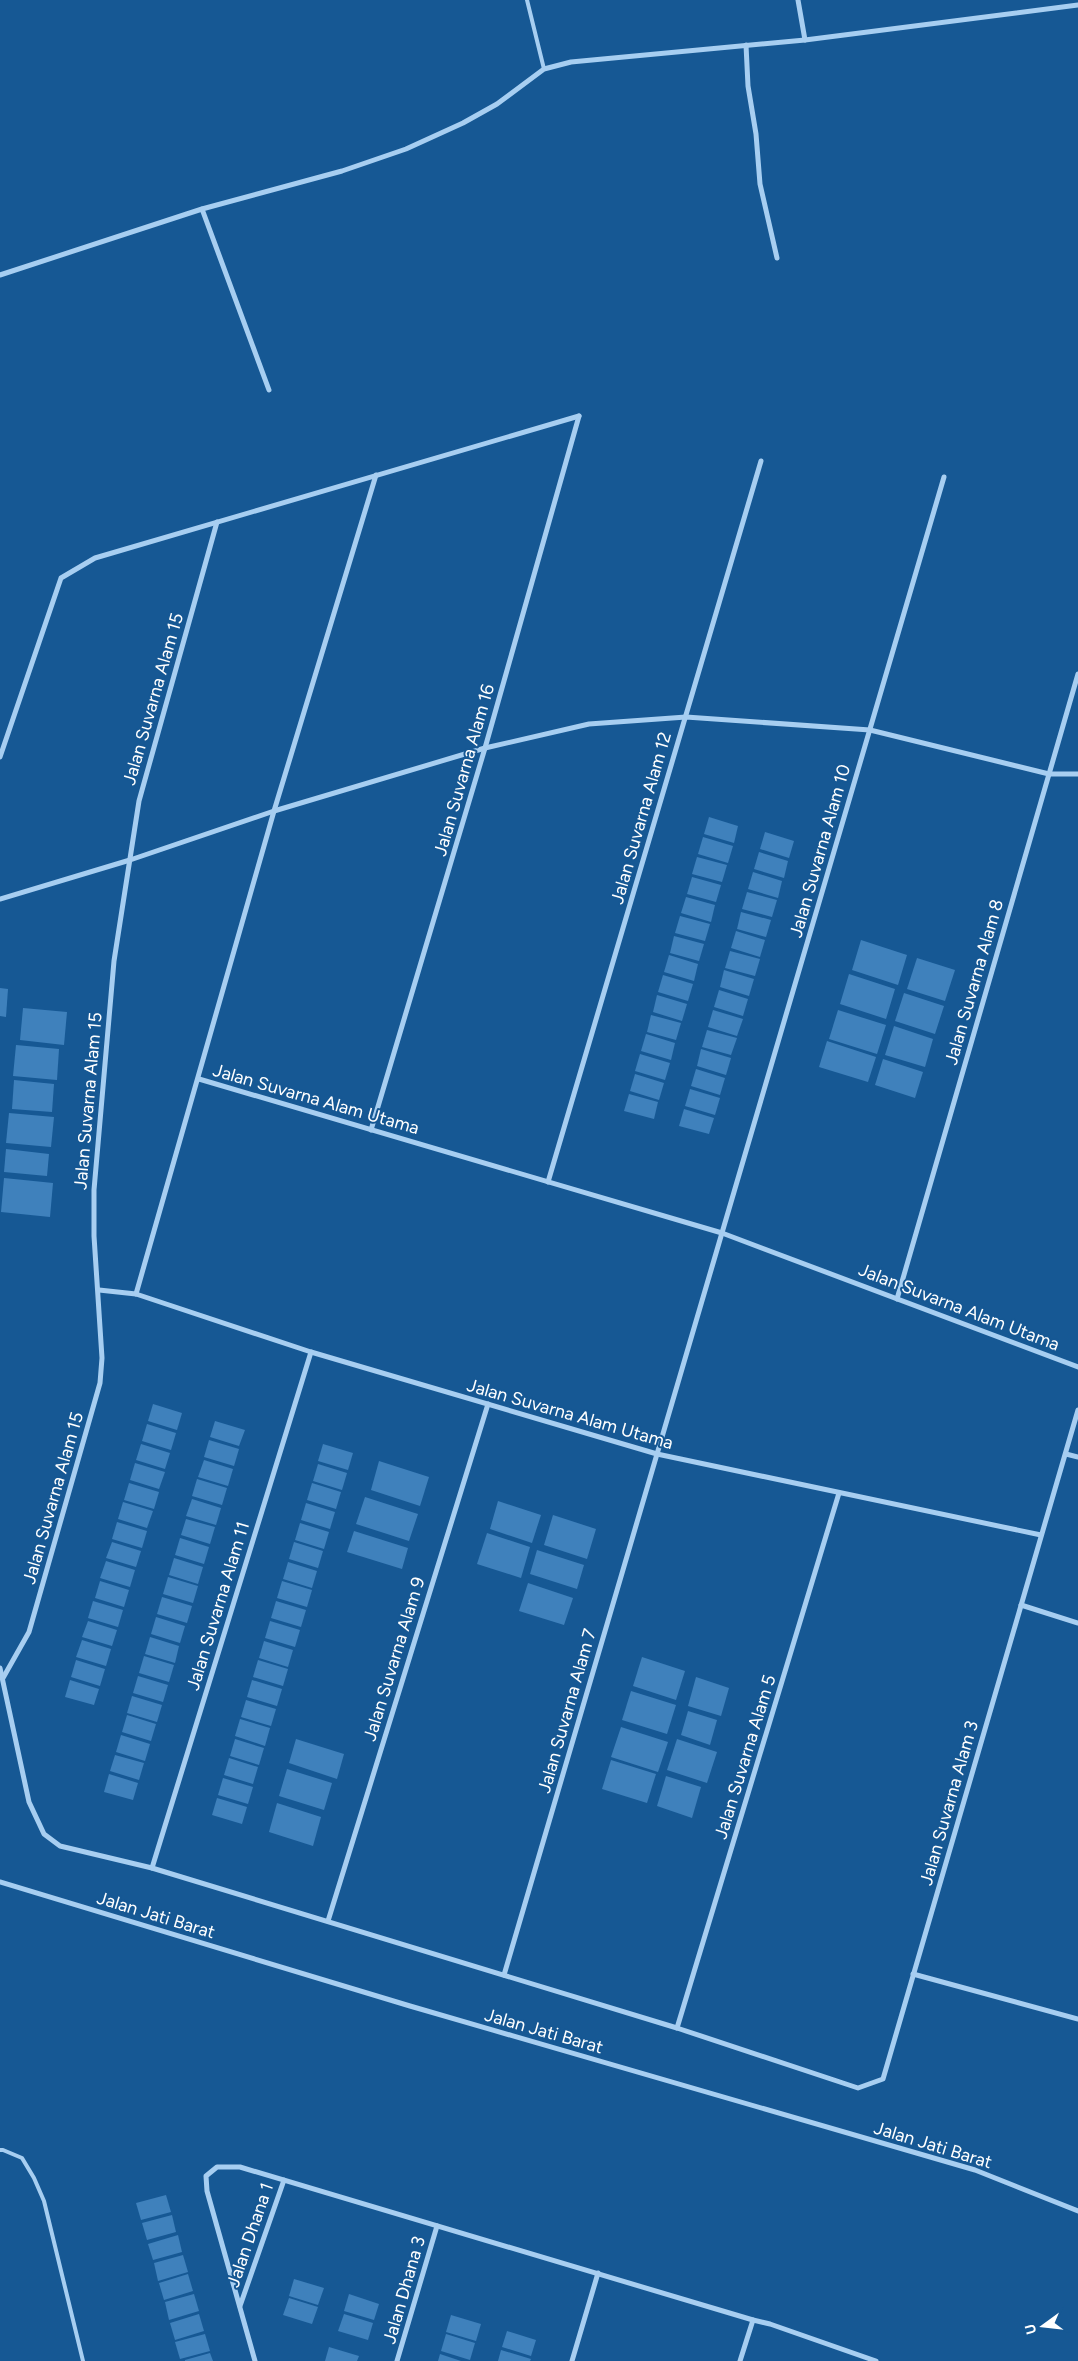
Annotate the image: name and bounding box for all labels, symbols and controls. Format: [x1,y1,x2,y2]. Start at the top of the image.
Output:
street label: Jalan Suvarna Alam 15 [118,610,188,788]
street label: Jalan Suvarna Alam 16 [429,681,499,859]
street label: Jalan Suvarna Alam 12 [606,729,676,907]
street label: Jalan Suvarna Alam 10 [785,762,855,940]
street label: Jalan Suvarna Alam 8 [940,897,1008,1067]
street label: Jalan Suvarna Alam 15 [69,1011,107,1191]
street label: Jalan Suvarna Alam Utama [210,1059,422,1139]
street label: Jalan Suvarna Alam Utama [855,1258,1063,1356]
street label: Jalan Suvarna Alam Utama [464,1374,676,1454]
street label: Jalan Suvarna Alam 15 [18,1409,88,1587]
street label: Jalan Suvarna Alam 11 [182,1519,254,1693]
street label: Jalan Suvarna Alam 9 [359,1574,429,1744]
street label: Jalan Suvarna Alam 7 [533,1626,601,1796]
street label: Jalan Suvarna Alam 5 [710,1672,780,1842]
street label: Jalan Suvarna Alam 3 [915,1718,983,1888]
street label: Jalan Jati Barat [94,1887,218,1943]
street label: Jalan Jati Barat [482,2004,606,2058]
street label: Jalan Jati Barat [871,2117,995,2173]
street label: Jalan Dhana 1 [222,2180,278,2290]
street label: Jalan Dhana 3 [378,2234,430,2346]
north arrow [1018,2301,1068,2351]
text: U [1021,2322,1040,2336]

